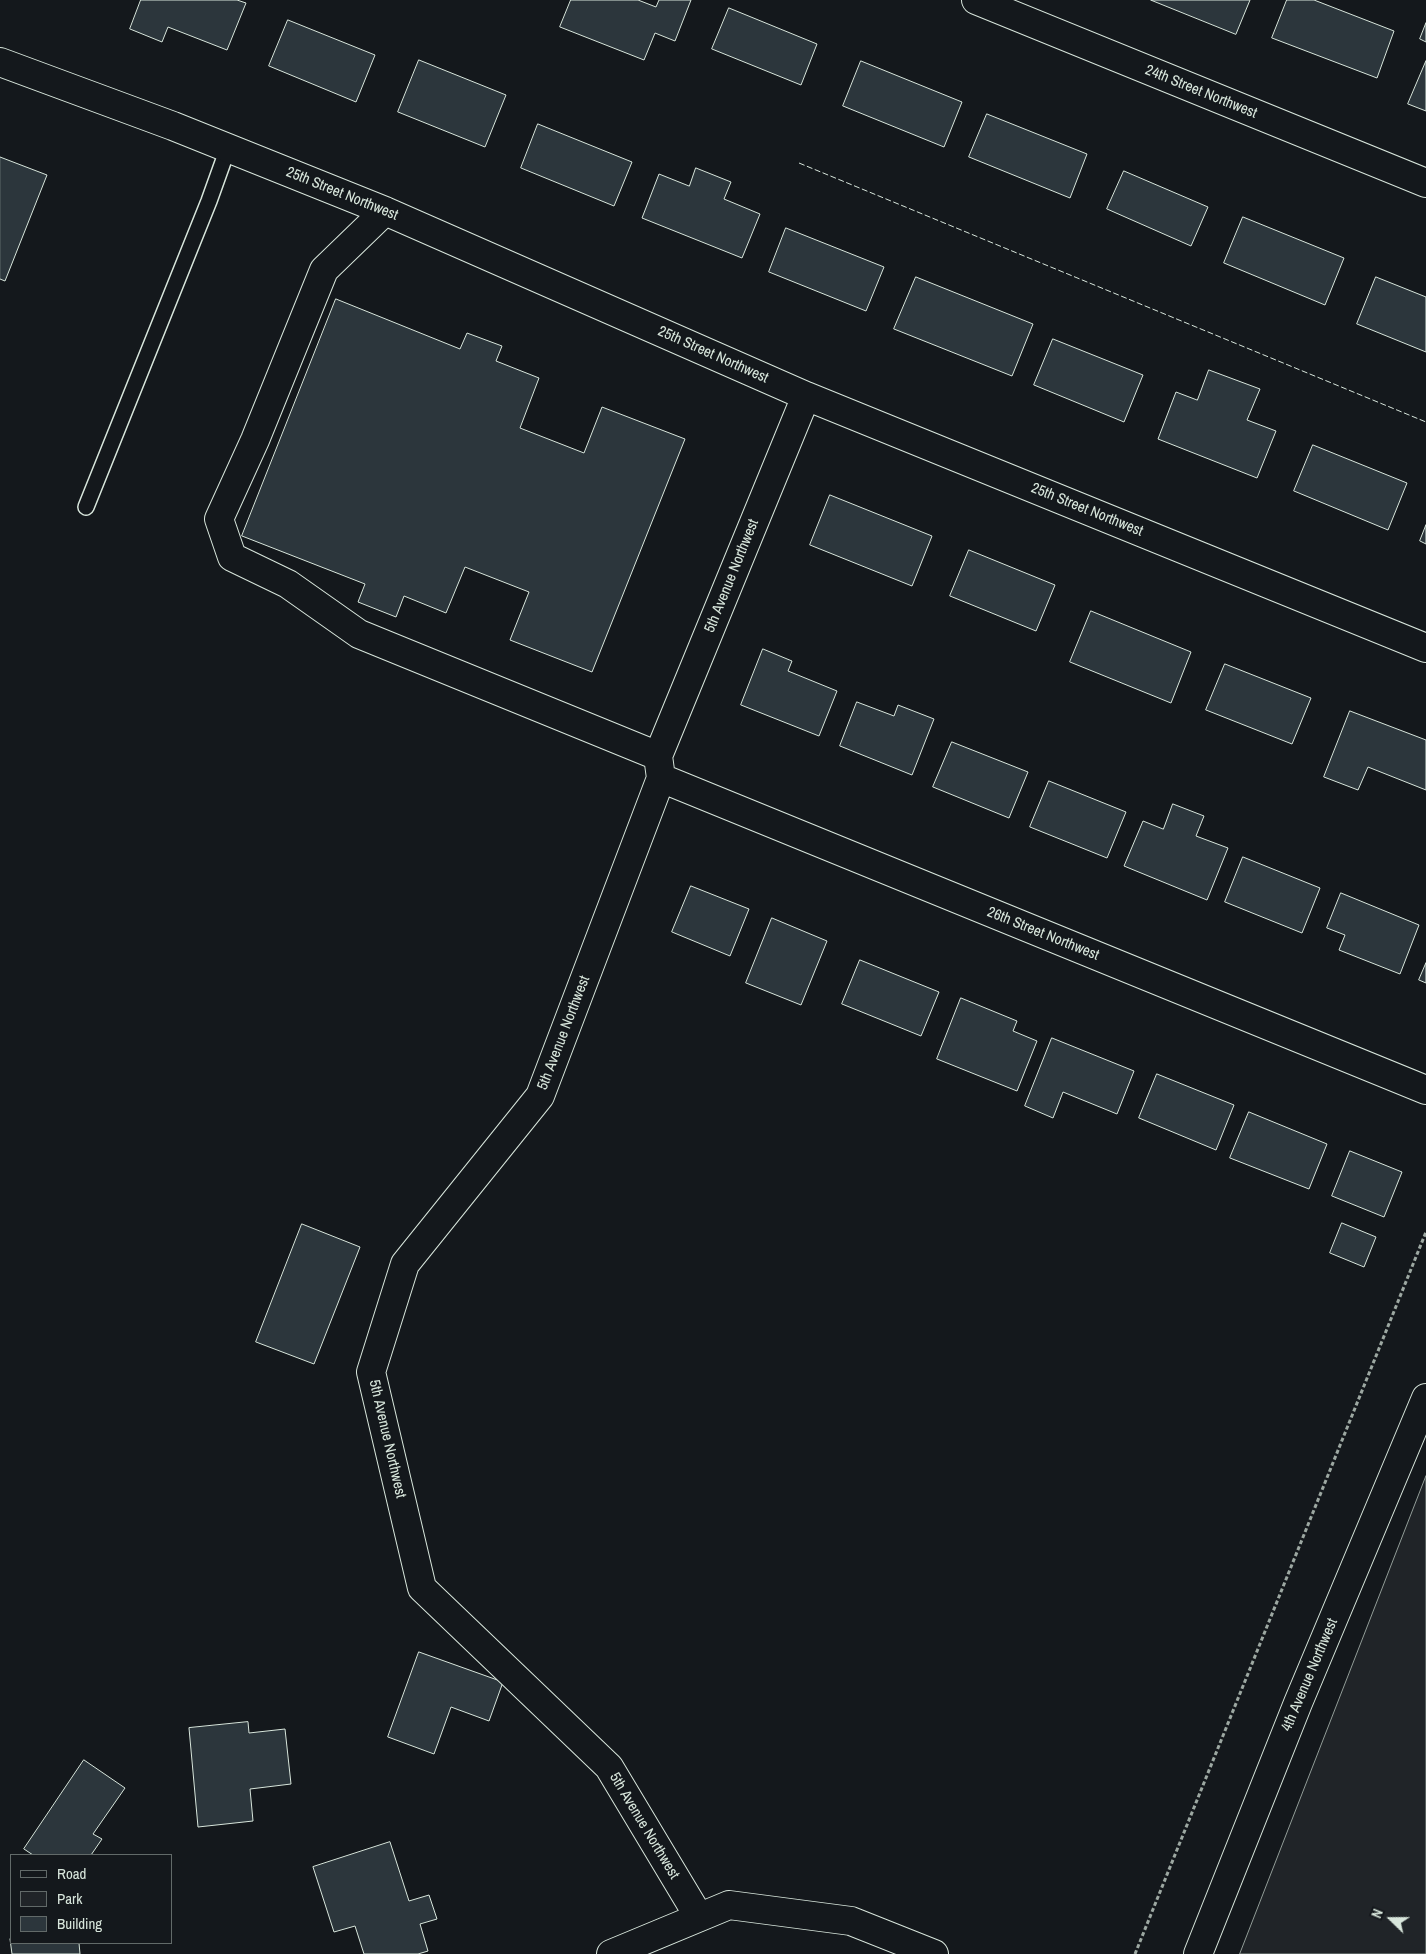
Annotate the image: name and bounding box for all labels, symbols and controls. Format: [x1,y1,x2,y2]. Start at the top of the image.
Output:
street label: 24th Street Northwest [1142,61,1260,123]
street label: 25th Street Northwest [283,163,401,225]
street label: 25th Street Northwest [655,323,771,387]
street label: 25th Street Northwest [1028,479,1146,541]
street label: 5th Avenue Northwest [701,517,763,635]
street label: 26th Street Northwest [984,903,1102,965]
street label: 5th Avenue Northwest [534,973,594,1093]
street label: 5th Avenue Northwest [365,1378,409,1500]
street label: 4th Avenue Northwest [1278,1616,1342,1734]
street label: 5th Avenue Northwest [605,1770,683,1882]
legend [10,1854,172,1944]
text: Road [57,1863,86,1884]
text: Park [57,1888,82,1909]
north arrow [1366,1894,1416,1944]
text: N [1367,1906,1387,1921]
text: Building [57,1913,102,1934]

